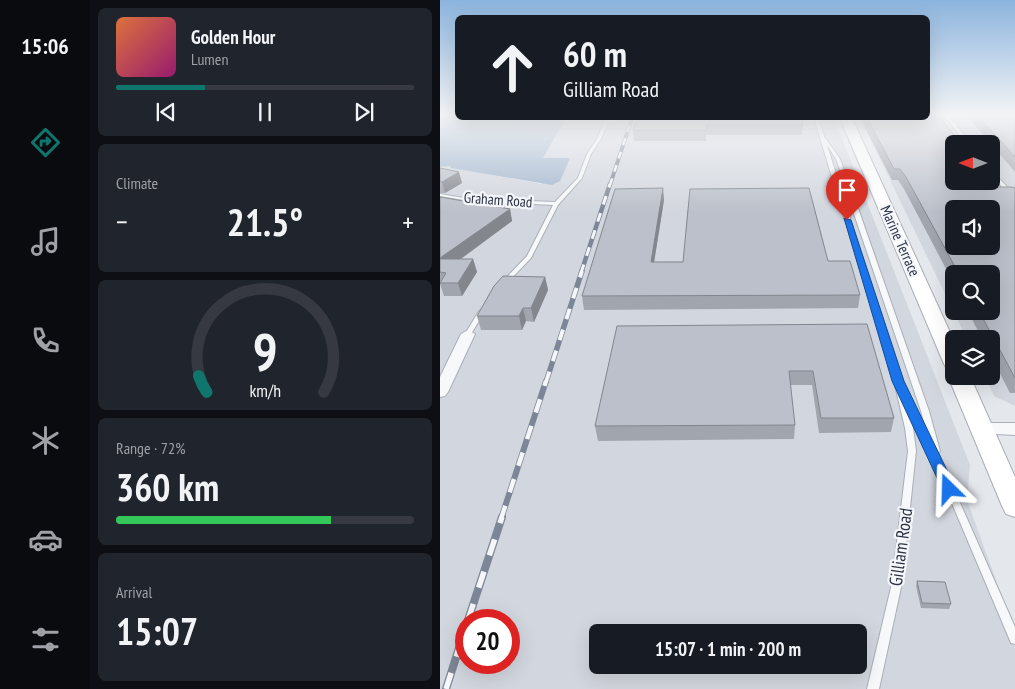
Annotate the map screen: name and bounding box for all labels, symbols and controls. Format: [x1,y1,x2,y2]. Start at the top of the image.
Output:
text: Golden Hour [191,25,275,49]
text: 60 m [563,31,627,77]
text: 15:06 [21,32,69,60]
icon: ahead [480,35,545,100]
text: Lumen [191,49,228,69]
text: Gilliam Road [563,75,659,103]
icon: previous [152,98,180,126]
icon: pause [251,98,279,126]
icon: next [350,98,378,126]
icon: directions [28,125,63,160]
north arrow [945,135,1000,190]
map controls [945,135,1000,385]
pin [826,169,868,220]
text: Climate [116,173,158,193]
icon: arrive [833,176,861,204]
street label: Graham Road [463,188,533,211]
text: 21.5° [227,197,303,246]
button: sound [945,200,1000,255]
text: − [116,203,128,240]
text: + [402,203,414,240]
street label: Marine Terrace [876,203,924,279]
icon: music [28,224,63,259]
button: search [945,265,1000,320]
text: 9 [253,318,277,385]
icon: phone [28,323,63,358]
button: layers [945,330,1000,385]
text: km/h [249,379,281,402]
icon: climate [28,423,63,458]
text: Range · 72% [116,438,185,458]
text: 360 km [116,462,219,511]
position arrow [922,462,974,514]
street label: Gilliam Road [884,506,917,587]
icon: car [28,522,63,557]
text: Arrival [116,582,152,602]
text: 15:07 [116,606,198,655]
speed limit sign: 20 [455,609,520,674]
icon: filters [28,622,63,657]
text: 15:07 · 1 min · 200 m [655,637,801,661]

